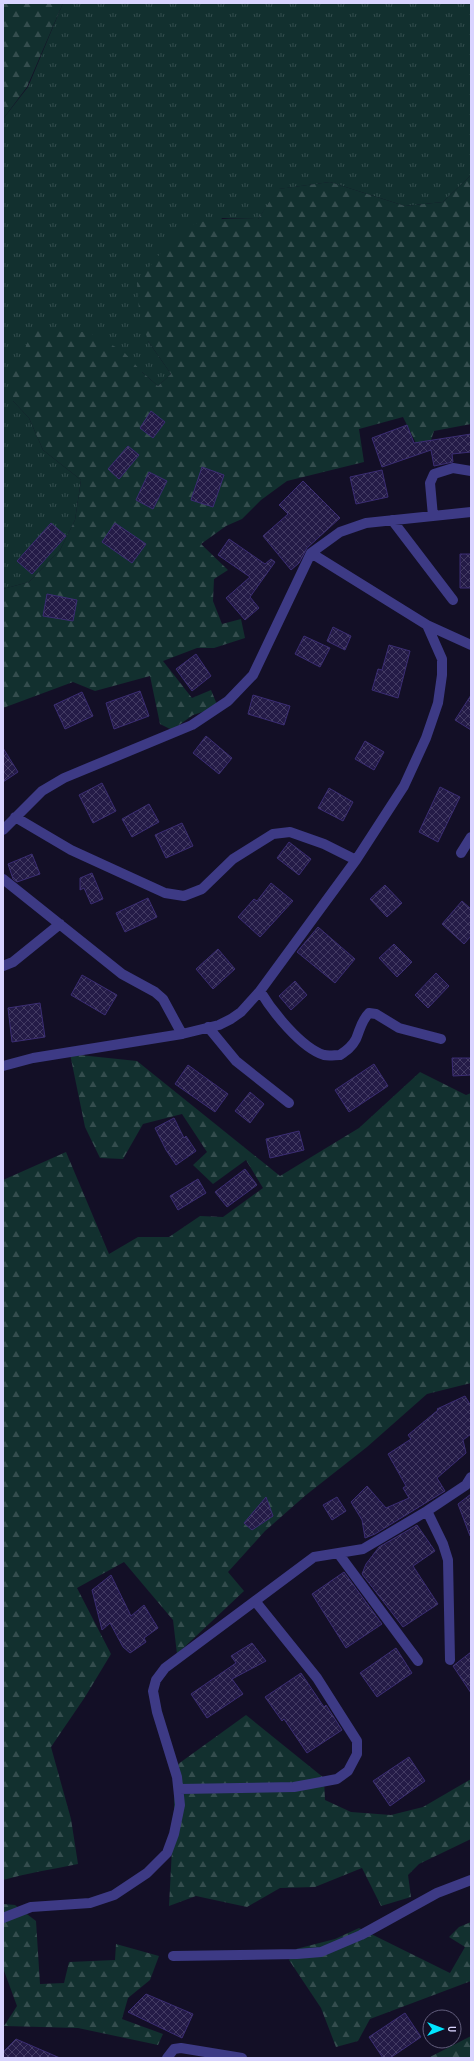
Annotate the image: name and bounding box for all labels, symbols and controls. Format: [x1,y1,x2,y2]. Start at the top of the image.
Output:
north arrow [422,2009,462,2049]
text: U [445,2026,458,2032]

